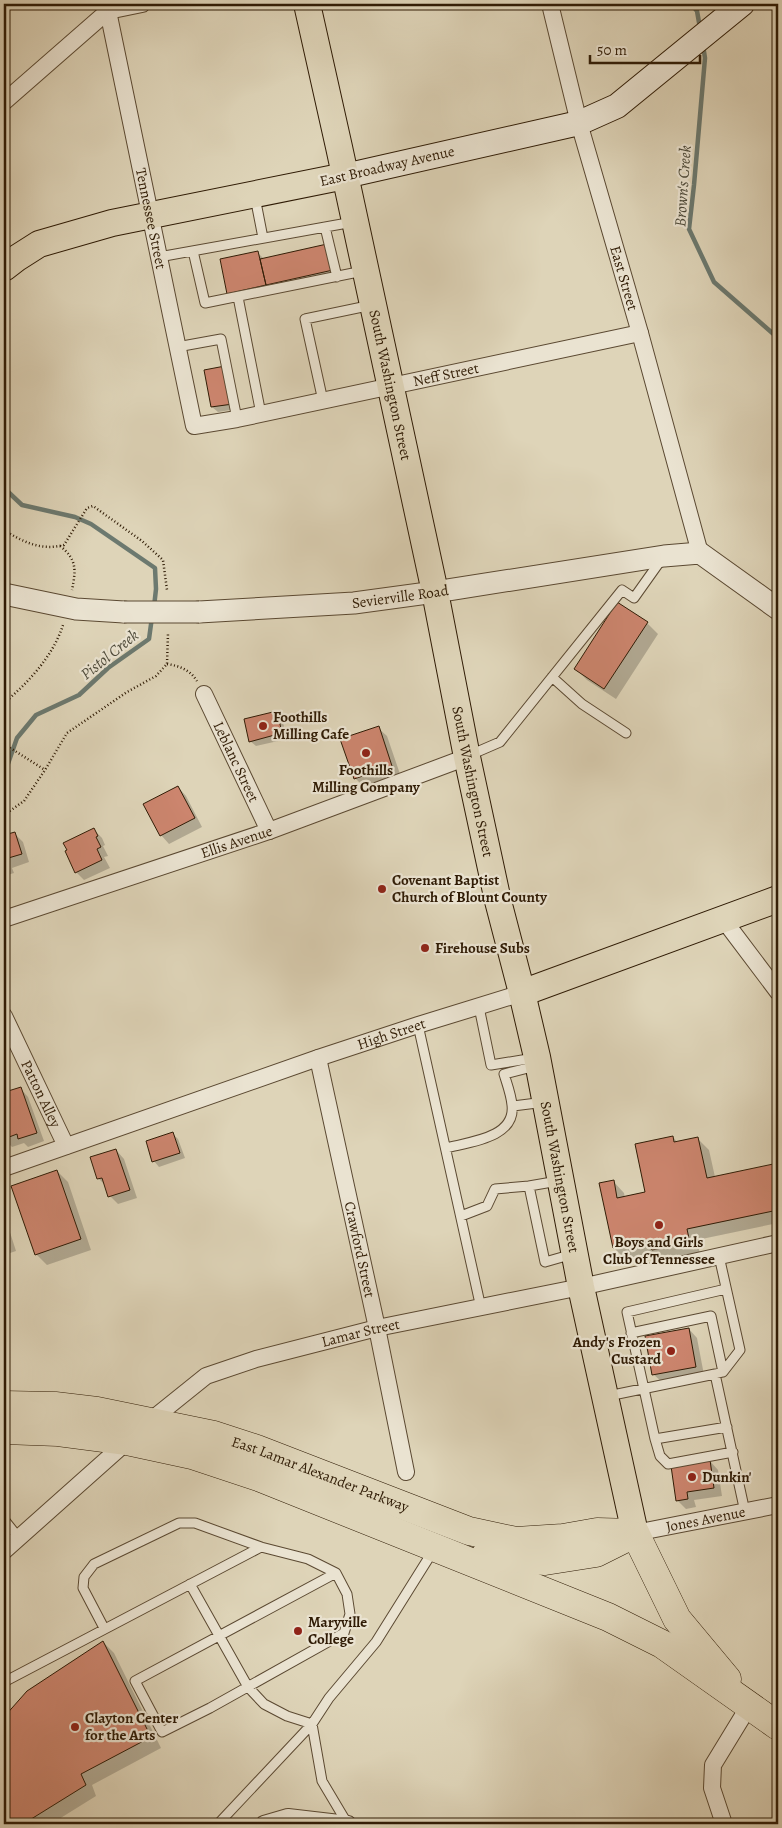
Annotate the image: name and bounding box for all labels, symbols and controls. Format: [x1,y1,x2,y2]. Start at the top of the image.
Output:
scale bar [590,32,700,64]
text: 50 m [597,40,627,60]
street label: East Broadway Avenue [318,141,457,191]
water label: Brown's Creek [669,145,697,228]
street label: Tennessee Street [131,166,171,271]
street label: East Street [605,243,643,313]
street label: South Washington Street [364,308,416,462]
street label: Neff Street [411,358,481,391]
street label: Sevierville Road [351,580,451,613]
water label: Pistol Creek [76,625,143,685]
street label: South Washington Street [447,704,498,859]
place label: Foothills Milling Cafe [273,707,349,744]
street label: Leblanc Street [208,718,264,805]
marker: Foothills Milling Cafe [257,720,269,732]
marker: Foothills Milling Company [360,747,372,759]
place label: Foothills Milling Company [312,760,421,797]
street label: Ellis Avenue [198,821,275,863]
place label: Covenant Baptist Church of Blount County [392,870,548,907]
marker: Covenant Baptist Church of Blount County [376,883,388,895]
place label: Firehouse Subs [435,938,530,958]
marker: Firehouse Subs [419,942,431,954]
street label: High Street [355,1013,428,1054]
street label: Patton Alley [16,1056,66,1131]
street label: South Washington Street [536,1100,584,1254]
street label: Crawford Street [340,1200,380,1299]
marker: Boys and Girls Club of Tennessee [653,1219,665,1231]
place label: Boys and Girls Club of Tennessee [603,1232,715,1269]
street label: Lamar Street [319,1314,401,1352]
place label: Andy's Frozen Custard [572,1332,662,1369]
marker: Andy's Frozen Custard [665,1345,677,1357]
street label: East Lamar Alexander Parkway [229,1431,412,1517]
place label: Dunkin' [702,1467,752,1487]
marker: Dunkin' [686,1471,698,1483]
street label: Jones Avenue [664,1502,747,1537]
place label: Maryville College [308,1612,367,1649]
marker: Maryville College [292,1625,304,1637]
place label: Clayton Center for the Arts [85,1708,178,1745]
marker: Clayton Center for the Arts [69,1721,81,1733]

